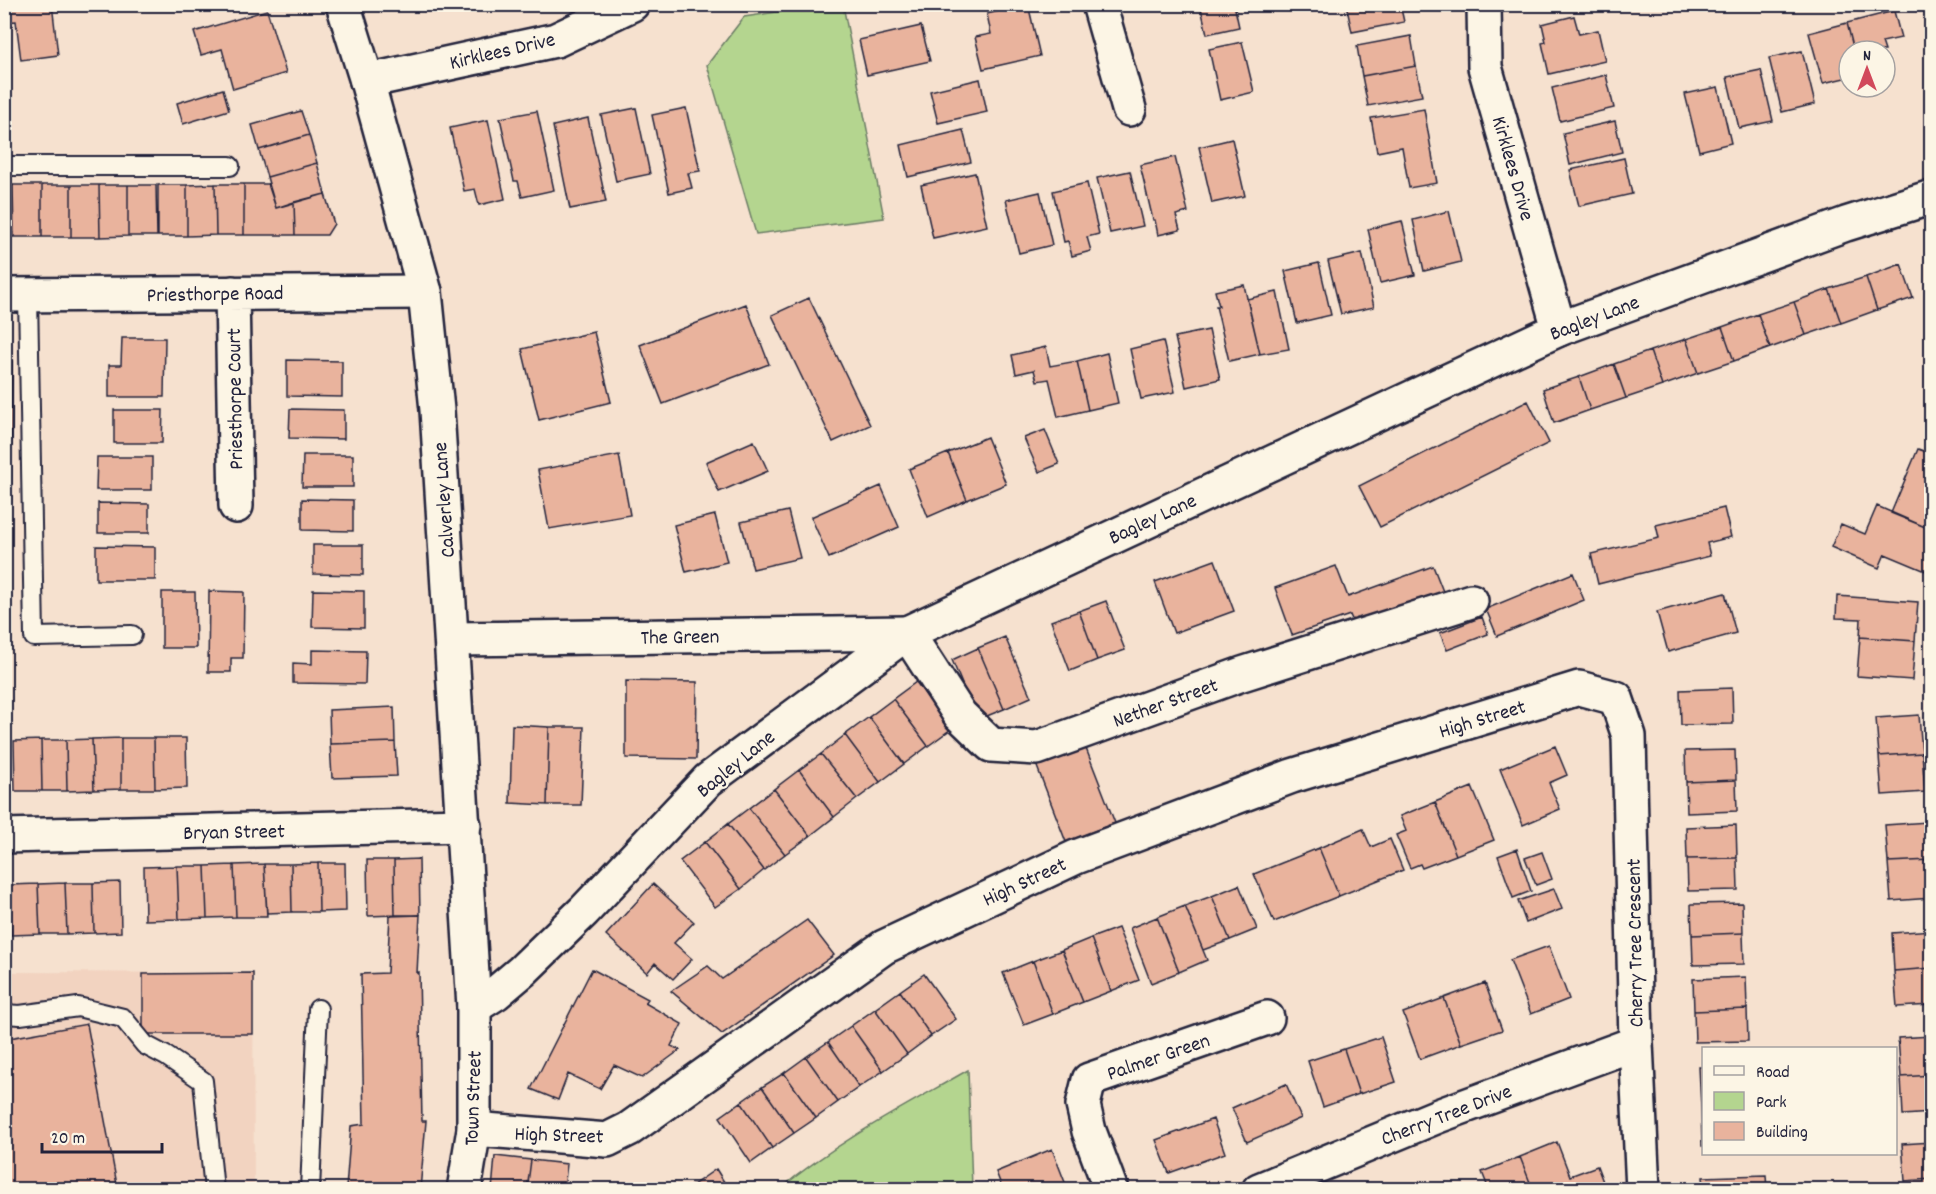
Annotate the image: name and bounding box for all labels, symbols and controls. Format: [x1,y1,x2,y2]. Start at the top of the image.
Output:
street label: Kirklees Drive [447,26,558,80]
north arrow [1837,39,1897,99]
text: N [1863,45,1871,68]
street label: Kirklees Drive [1482,113,1540,225]
street label: Priesthorpe Road [146,280,284,312]
street label: Bagley Lane [1546,289,1644,351]
street label: Priesthorpe Court [221,328,253,470]
street label: Calverley Lane [427,441,465,559]
street label: Bagley Lane [1104,487,1202,554]
street label: The Green [640,623,720,655]
street label: Nether Street [1109,672,1223,738]
street label: High Street [1436,693,1530,748]
street label: Bagley Lane [691,724,783,807]
street label: Bryan Street [183,818,285,850]
street label: High Street [978,851,1072,916]
street label: Cherry Tree Crescent [1621,858,1653,1028]
street label: Palmer Green [1103,1027,1215,1090]
legend [1702,1047,1897,1155]
street label: Town Street [458,1050,492,1146]
text: Road [1756,1061,1790,1086]
street label: Cherry Tree Drive [1377,1078,1517,1156]
text: Park [1756,1091,1787,1116]
scale bar [42,1116,162,1154]
street label: High Street [514,1120,604,1154]
text: Building [1756,1121,1808,1146]
text: 20 m [51,1127,85,1152]

